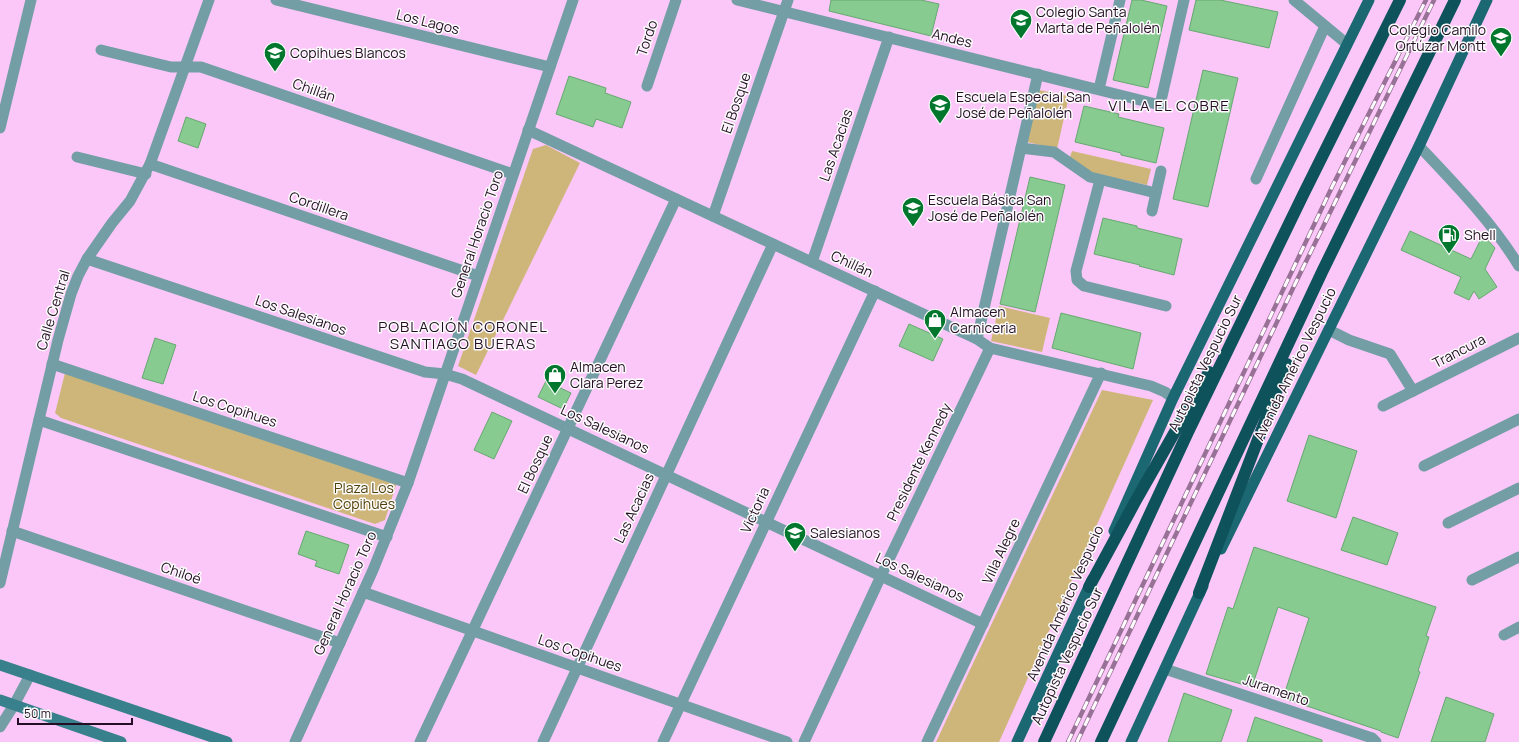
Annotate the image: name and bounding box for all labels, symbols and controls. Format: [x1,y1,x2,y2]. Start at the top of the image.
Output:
place label: Colegio Santa Marta de Peñalolén [1036,2,1160,37]
street label: Los Lagos [395,5,462,39]
school or university icon: Colegio Santa Marta de Peñalolén [1008,7,1034,40]
street label: Tordo [632,17,662,58]
place label: Colegio Camilo Ortúzar Montt [1389,20,1486,55]
street label: Andes [930,23,974,52]
school or university icon: Colegio Camilo Ortúzar Montt [1488,25,1514,58]
school or university icon: Copihues Blancos [262,40,288,73]
place label: Copihues Blancos [290,43,406,62]
street label: El Bosque [716,70,755,136]
street label: Chillán [290,73,338,106]
place label: Escuela Especial San José de Peñalolén [956,87,1091,122]
school or university icon: Escuela Especial San José de Peñalolén [927,92,953,125]
district label: VILLA EL COBRE [1108,95,1230,116]
street label: Las Acacias [814,106,857,184]
street label: General Horacio Toro [446,167,507,300]
street label: Cordillera [287,186,352,225]
place label: Escuela Básica San José de Peñalolén [928,190,1051,225]
school or university icon: Escuela Básica San José de Peñalolén [900,195,926,228]
fuel station icon: Shell [1436,222,1462,255]
place label: Shell [1464,225,1496,244]
street label: Chillán [828,246,876,282]
street label: Calle Central [31,267,74,352]
street label: Avenida Américo Vespucio [1249,284,1340,444]
street label: Los Salesianos [253,290,349,339]
street label: Autopista Vespucio Sur [1163,291,1246,434]
place label: Almacen Carniceria [950,302,1016,337]
shop icon: Almacen Carniceria [922,307,948,340]
district label: POBLACIÓN CORONEL SANTIAGO BUERAS [378,316,548,354]
street label: Trancura [1429,329,1489,372]
place label: Almacen Clara Perez [570,357,644,392]
shop icon: Almacen Clara Perez [542,362,568,395]
street label: Los Copihues [191,386,280,431]
street label: Presidente Kennedy [882,399,956,524]
street label: Los Salesianos [558,400,653,457]
street label: El Bosque [513,431,556,496]
street label: Las Acacias [609,470,658,546]
park label: Plaza Los Copihues [333,478,395,513]
street label: Victoria [736,484,773,536]
street label: Villa Alegre [977,515,1024,587]
school or university icon: Salesianos [782,520,808,553]
street label: Avenida Américo Vespucio [1022,522,1107,684]
place label: Salesianos [810,523,880,542]
street label: General Horacio Toro [309,528,380,658]
street label: Los Salesianos [873,548,968,605]
street label: Chiloé [159,557,204,588]
street label: Autopista Vespucio Sur [1026,584,1107,728]
street label: Los Copihues [536,629,625,676]
street label: Juramento [1240,669,1312,710]
scale bar [18,700,132,726]
text: 50 m [24,705,51,722]

